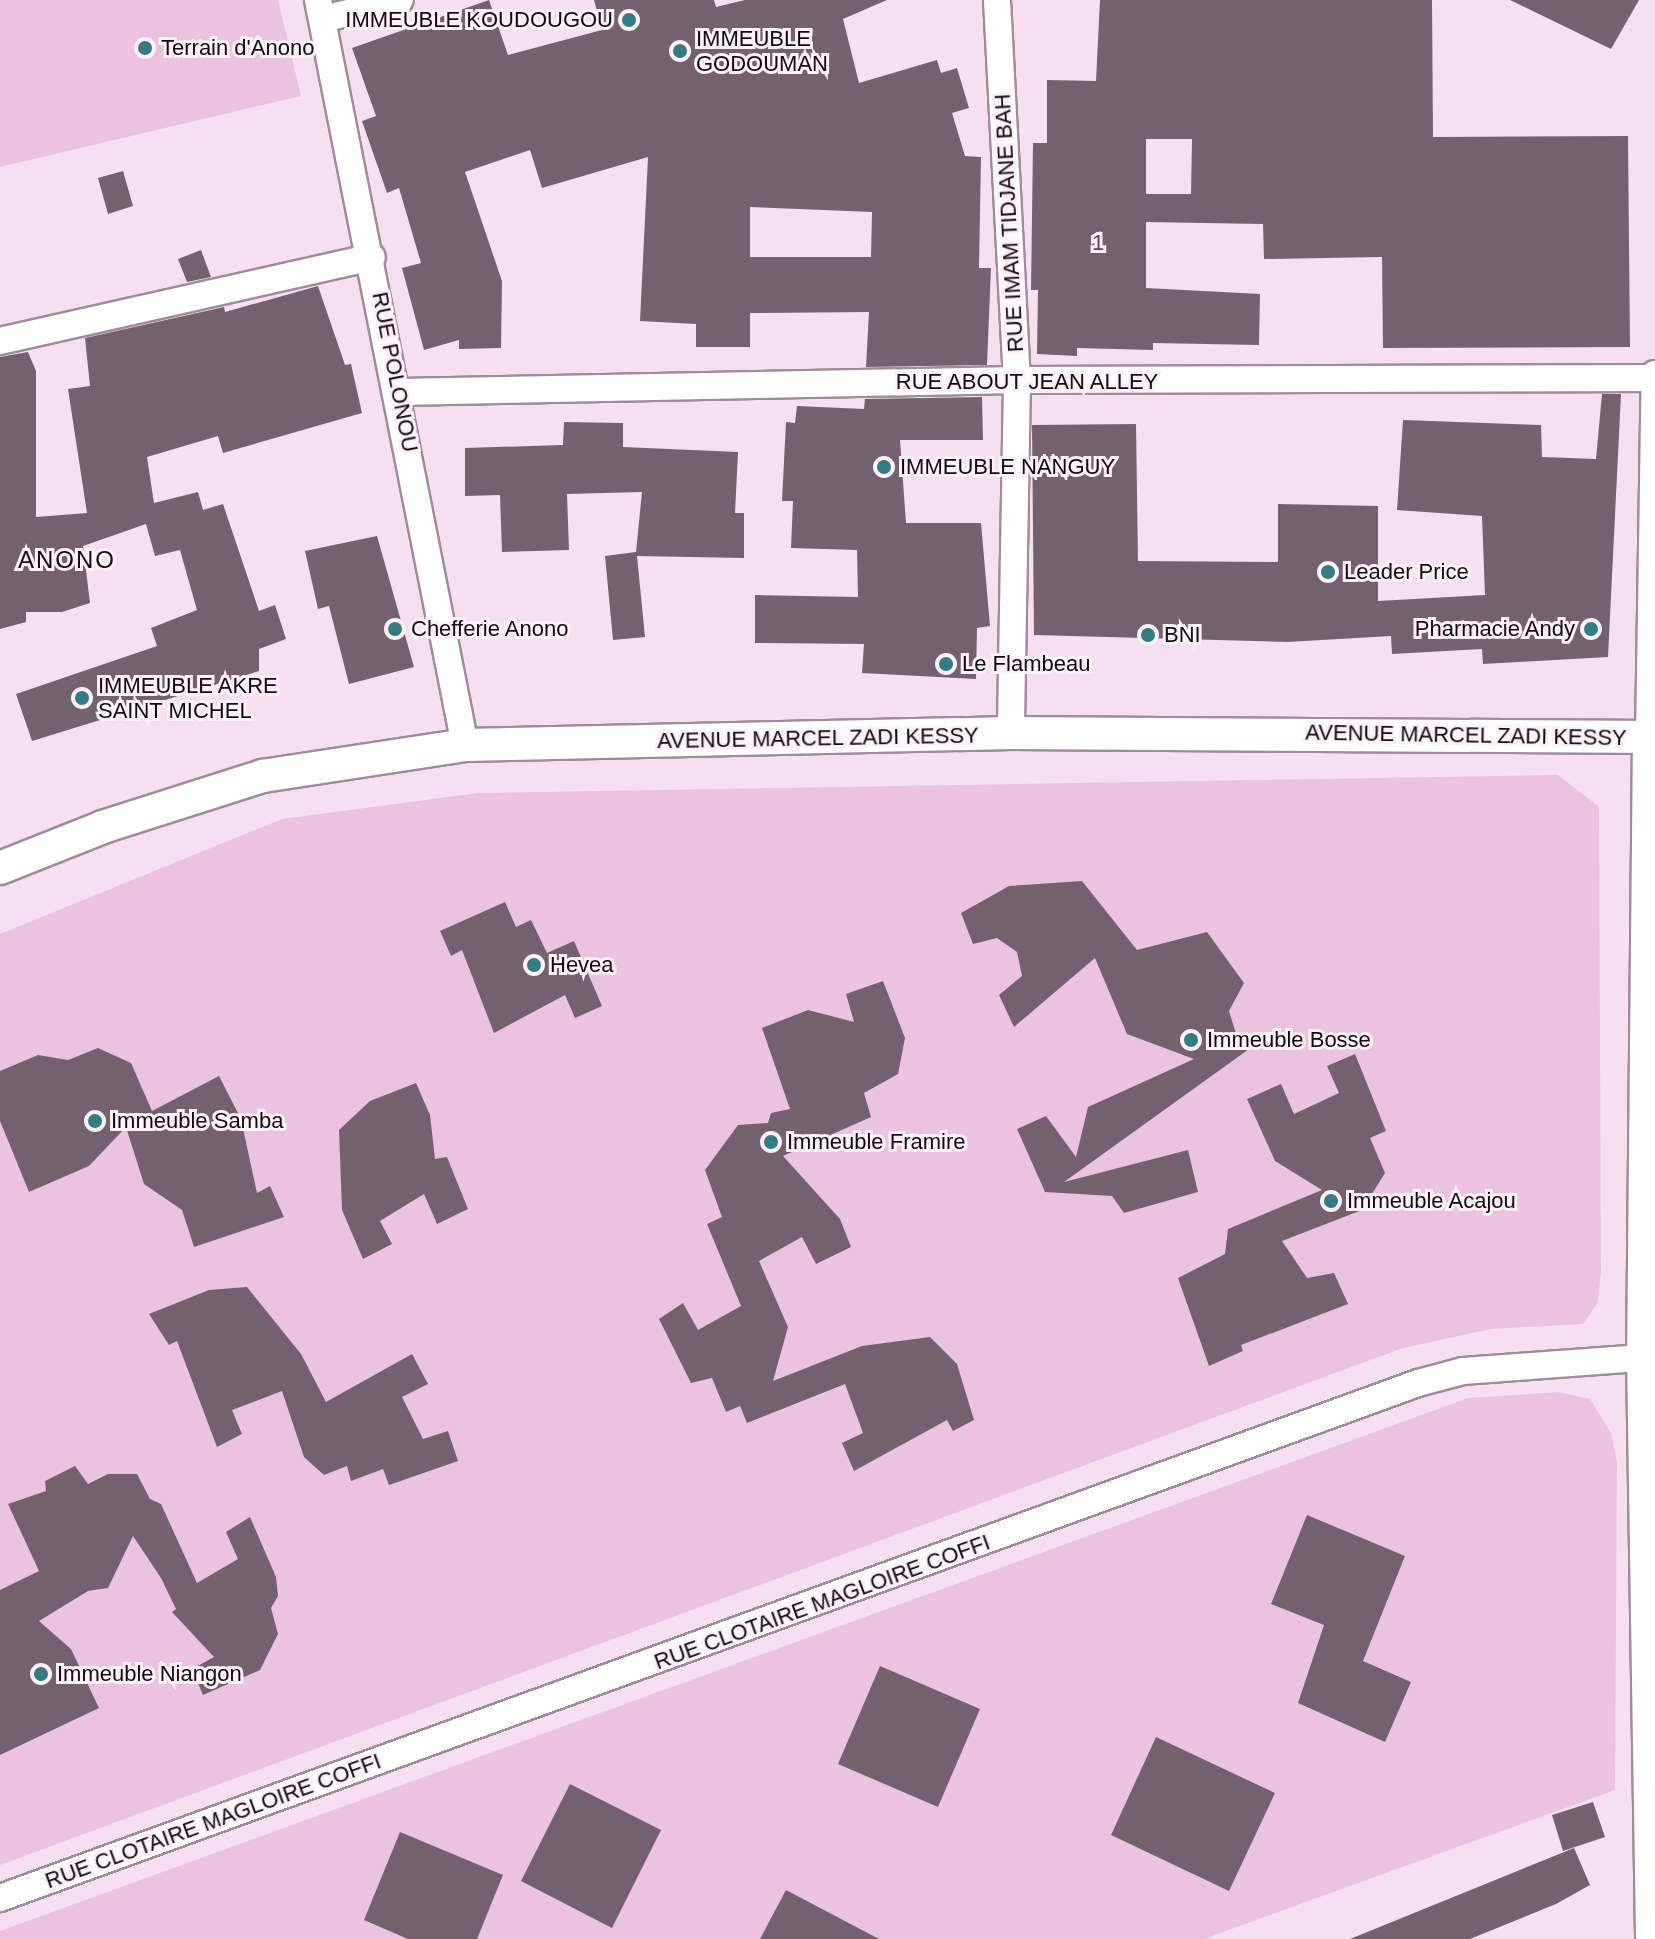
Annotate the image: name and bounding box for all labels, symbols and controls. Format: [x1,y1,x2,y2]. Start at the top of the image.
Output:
place label: IMMEUBLE KOUDOUGOU [345,7,613,33]
marker: IMMEUBLE KOUDOUGOU [620,11,638,29]
place label: IMMEUBLE GODOUMAN [696,25,828,76]
place label: Terrain d'Anono [161,35,314,61]
marker: Terrain d'Anono [136,39,154,57]
marker: IMMEUBLE GODOUMAN [671,42,689,60]
street label: RUE IMAM TIDJANE BAH [989,93,1029,353]
park label: 1 [1092,230,1104,256]
street label: RUE POLONOU [367,290,423,454]
street label: RUE ABOUT JEAN ALLEY [894,369,1160,395]
place label: IMMEUBLE NANGUY [900,454,1115,480]
marker: IMMEUBLE NANGUY [875,458,893,476]
district label: ANONO [18,546,116,574]
place label: Leader Price [1344,559,1469,585]
marker: Leader Price [1319,563,1337,581]
place label: Chefferie Anono [411,616,570,642]
place label: Pharmacie Andy [1414,616,1575,642]
marker: Chefferie Anono [386,620,404,638]
marker: Pharmacie Andy [1582,620,1600,638]
place label: BNI [1164,622,1201,648]
marker: BNI [1139,626,1157,644]
place label: Le Flambeau [962,651,1090,677]
marker: Le Flambeau [937,655,955,673]
place label: IMMEUBLE AKRE SAINT MICHEL [98,672,279,724]
marker: IMMEUBLE AKRE SAINT MICHEL [73,689,91,707]
street label: AVENUE MARCEL ZADI KESSY [1305,719,1627,751]
street label: AVENUE MARCEL ZADI KESSY [657,722,979,754]
place label: Hevea [550,952,614,978]
marker: Hevea [525,956,543,974]
place label: Immeuble Bosse [1207,1027,1371,1053]
marker: Immeuble Bosse [1182,1031,1200,1049]
place label: Immeuble Samba [111,1108,283,1134]
marker: Immeuble Samba [86,1112,104,1130]
place label: Immeuble Framire [787,1129,965,1155]
marker: Immeuble Framire [762,1133,780,1151]
place label: Immeuble Acajou [1347,1188,1517,1214]
marker: Immeuble Acajou [1322,1192,1340,1210]
street label: RUE CLOTAIRE MAGLOIRE COFFI [651,1529,993,1675]
place label: Immeuble Niangon [57,1661,242,1687]
marker: Immeuble Niangon [32,1665,50,1683]
street label: RUE CLOTAIRE MAGLOIRE COFFI [42,1748,384,1894]

